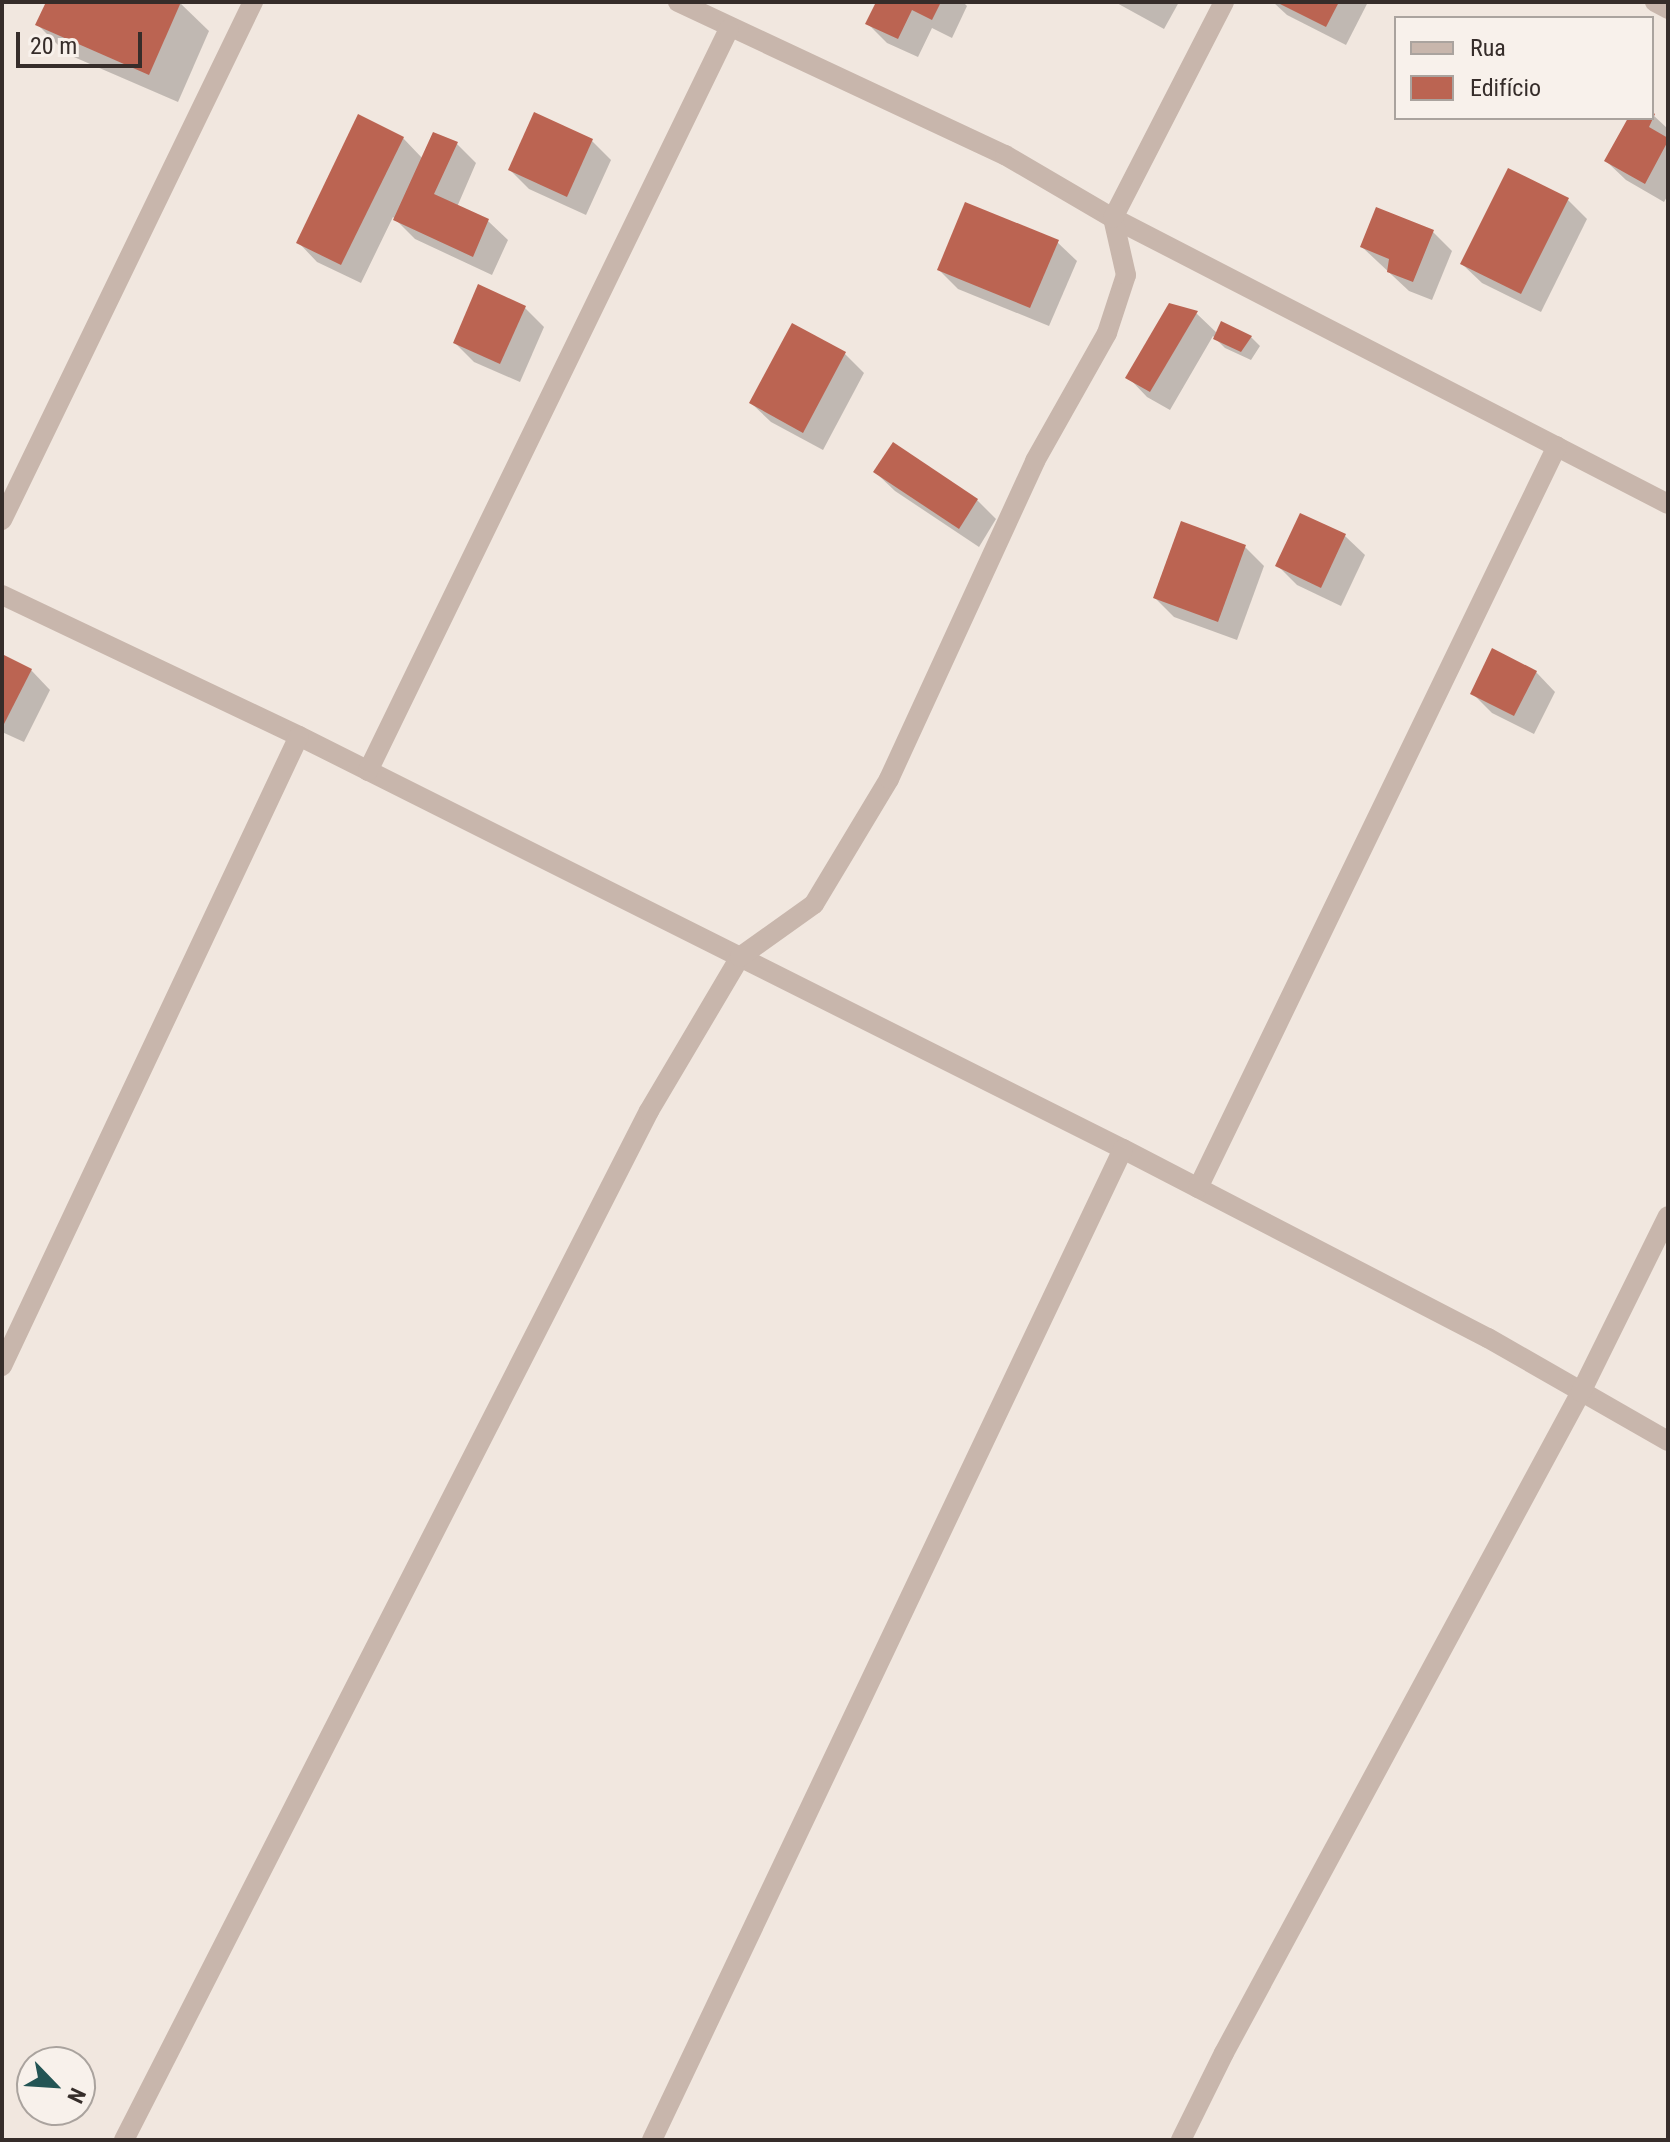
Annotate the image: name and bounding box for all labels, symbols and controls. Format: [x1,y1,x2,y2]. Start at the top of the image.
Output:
scale bar [20,16,146,66]
legend [1394,16,1654,120]
text: 20 m [30,32,77,60]
text: Rua [1470,34,1506,62]
text: Edifício [1470,74,1541,102]
north arrow [16,2046,96,2126]
text: N [62,2084,91,2107]

